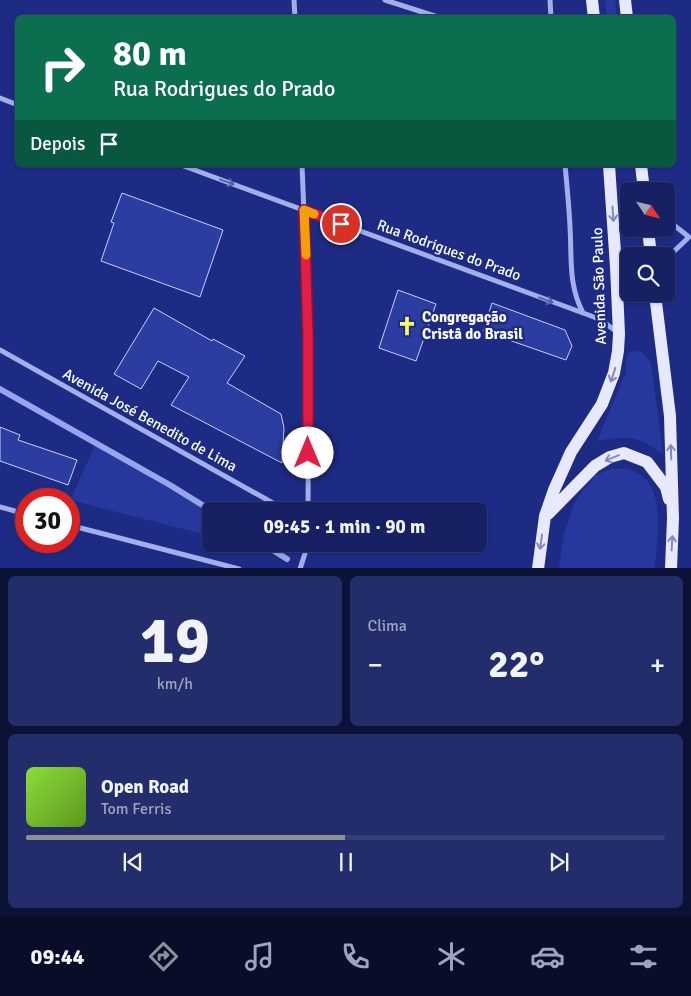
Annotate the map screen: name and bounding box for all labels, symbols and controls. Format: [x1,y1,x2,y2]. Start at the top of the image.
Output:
text: 80 m [113,32,187,75]
icon: right [30,35,95,100]
text: Rua Rodrigues do Prado [113,75,335,102]
icon: arrive [95,130,123,158]
text: Depois [30,132,85,156]
one-way arrow [219,178,234,187]
north arrow [620,182,675,238]
map controls [620,182,675,302]
pin [320,203,362,245]
one-way arrow [608,205,617,221]
icon: arrive [327,210,355,238]
street label: Rua Rodrigues do Prado [375,216,524,284]
street label: Avenida São Paulo [588,227,610,345]
button: search [620,247,675,302]
one-way arrow [538,296,554,305]
place label: Congregação Cristâ do Brasil [422,308,523,343]
church icon: Congregação Cristâ do Brasil [396,315,418,337]
street label: Avenida José Benedito de Lima [60,365,240,475]
one-way arrow [607,367,617,383]
position arrow [281,426,333,478]
one-way arrow [666,445,676,461]
one-way arrow [605,453,620,463]
speed limit sign: 30 [15,488,80,553]
text: 09:45 · 1 min · 90 m [264,515,425,539]
one-way arrow [536,534,546,550]
one-way arrow [667,536,676,552]
text: 19 [140,601,210,681]
text: Clima [368,616,407,636]
text: 22° [488,641,544,688]
text: − [368,648,383,682]
text: + [650,648,665,682]
text: km/h [157,674,193,694]
text: Open Road [101,775,189,799]
text: Tom Ferris [101,799,171,819]
icon: previous [119,848,147,876]
icon: pause [332,848,360,876]
icon: next [545,848,573,876]
icon: directions [146,939,181,974]
icon: music [242,939,277,974]
icon: phone [338,939,373,974]
icon: climate [434,939,469,974]
icon: car [530,939,565,974]
icon: filters [626,939,661,974]
text: 09:44 [31,943,85,970]

